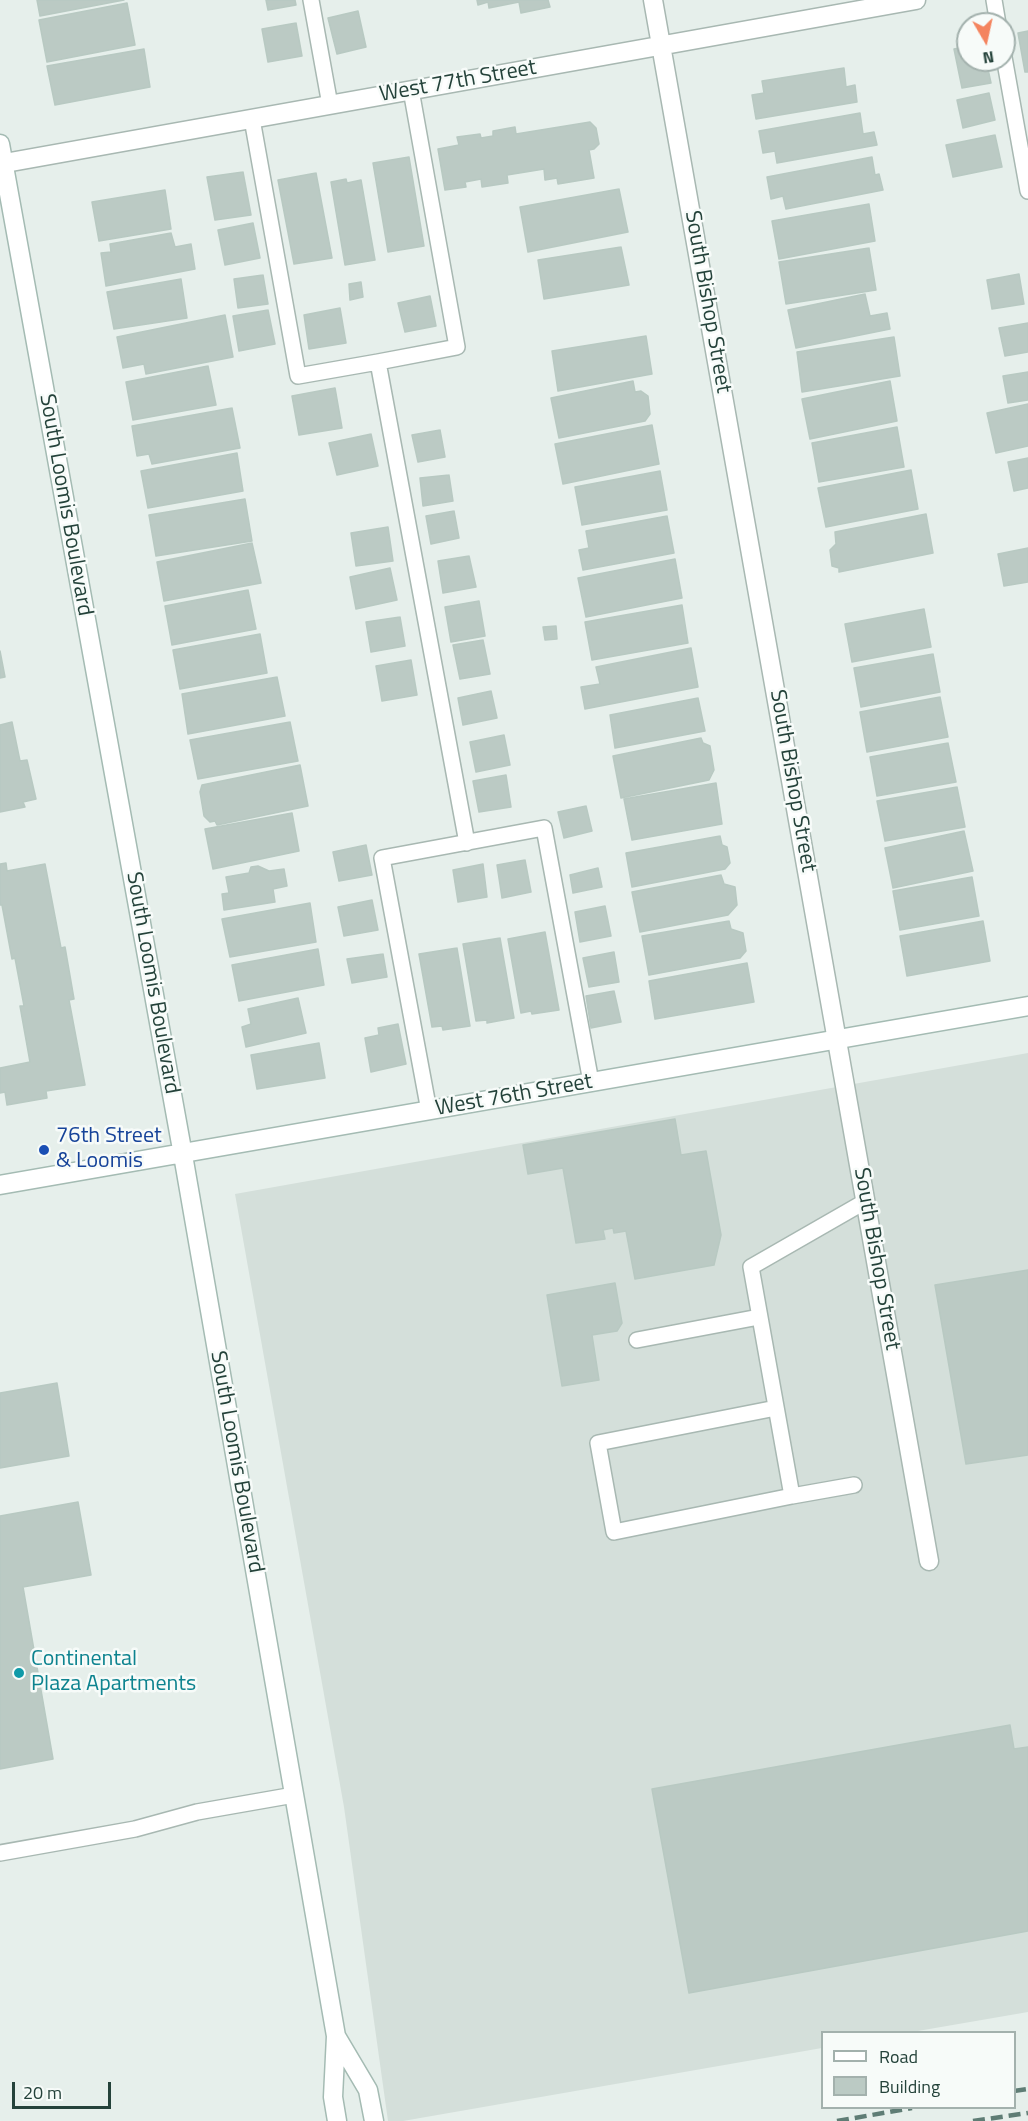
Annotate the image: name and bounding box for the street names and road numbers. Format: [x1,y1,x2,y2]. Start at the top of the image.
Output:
street label: West 77th Street [378,55,538,109]
street label: South Bishop Street [678,209,736,395]
street label: South Loomis Boulevard [32,392,98,618]
street label: South Bishop Street [763,688,821,874]
street label: South Loomis Boulevard [119,870,185,1096]
street label: West 76th Street [434,1069,594,1123]
street label: South Bishop Street [847,1166,905,1352]
street label: South Loomis Boulevard [203,1349,269,1575]

